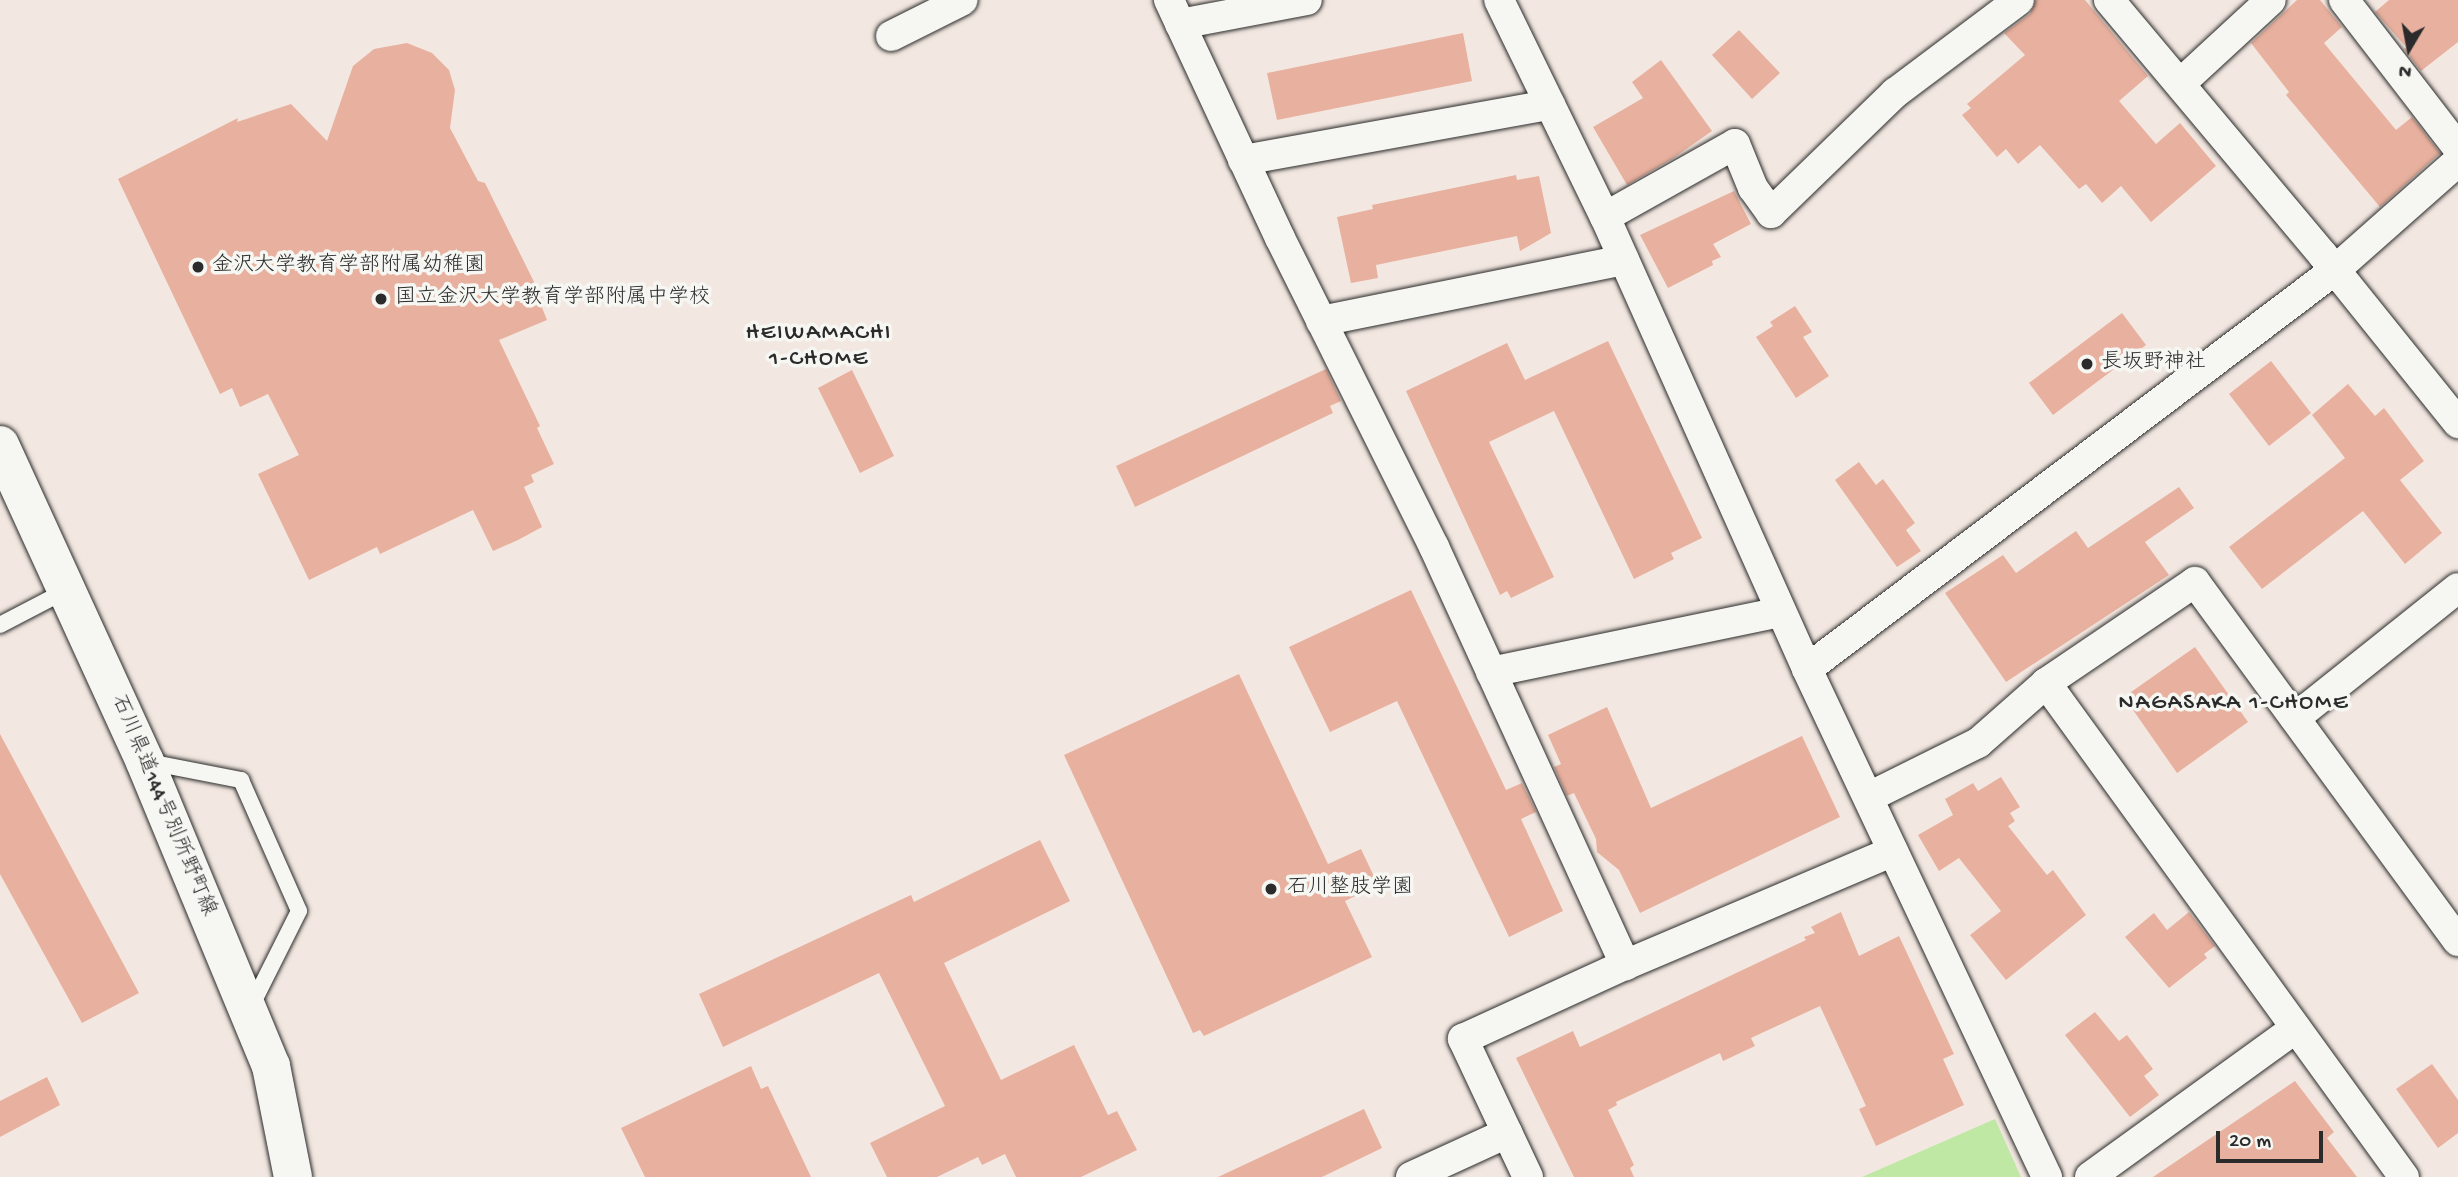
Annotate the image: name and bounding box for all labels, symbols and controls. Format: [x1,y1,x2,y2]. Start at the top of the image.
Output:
north arrow [2374,14,2444,84]
text: N [2397,58,2413,83]
place label: 金沢大学教育学部附属幼稚園 [212,254,485,280]
marker: 金沢大学教育学部附属幼稚園 [190,259,206,275]
place label: 国立金沢大学教育学部附属中学校 [395,286,710,312]
marker: 国立金沢大学教育学部附属中学校 [373,291,389,307]
district label: HEIWAMACHI 1-CHOME [747,320,891,374]
place label: 長坂野神社 [2101,351,2206,377]
marker: 長坂野神社 [2079,356,2095,372]
district label: NAGASAKA 1-CHOME [2121,690,2347,718]
street label: 石川県道144号別所野町線 [104,691,220,921]
place label: 石川整肢学園 [1287,876,1413,902]
marker: 石川整肢学園 [1261,879,1281,899]
scale bar [2220,1118,2327,1162]
text: 20 m [2229,1130,2271,1155]

